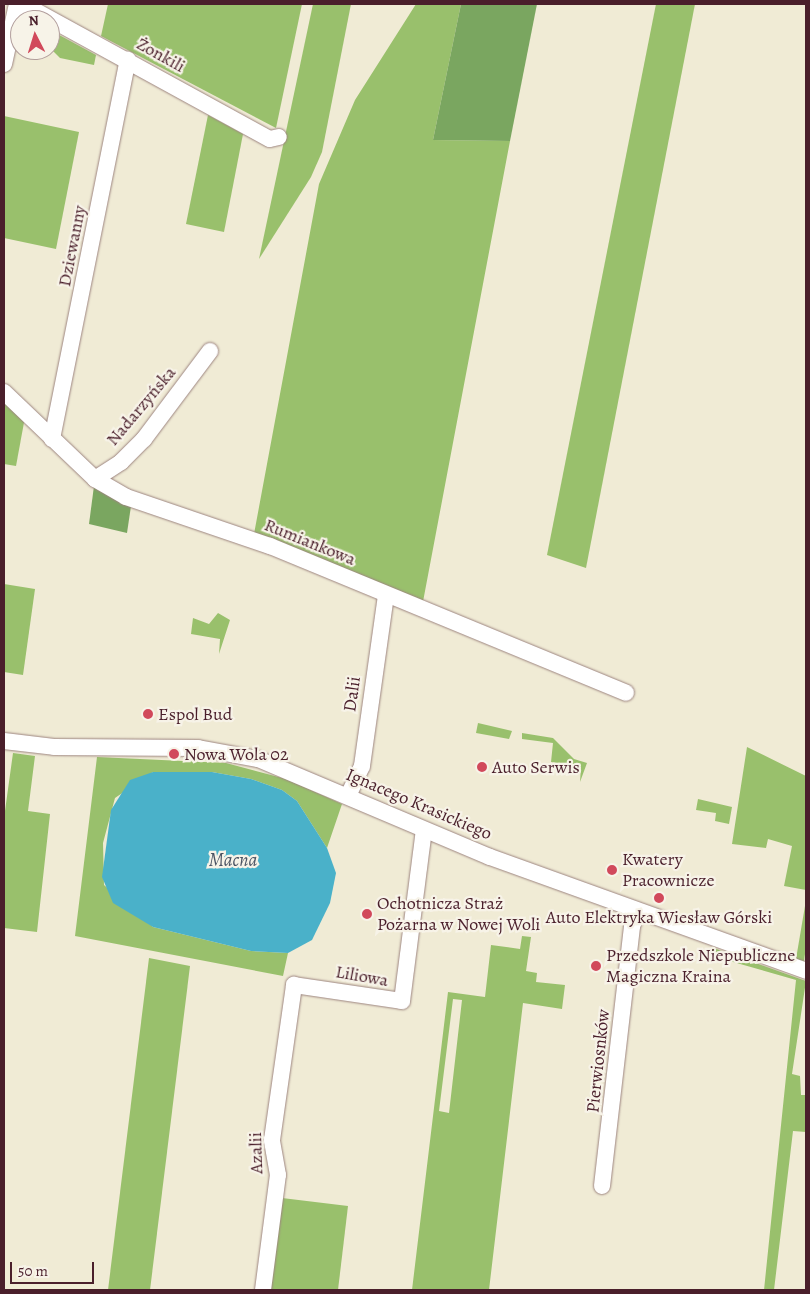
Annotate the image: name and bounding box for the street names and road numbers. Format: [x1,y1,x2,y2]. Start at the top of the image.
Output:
street label: Żonkili [133,33,189,77]
street label: Dziewanny [54,204,90,288]
street label: Nadarzyńska [102,362,180,450]
street label: Rumiankowa [261,514,359,570]
street label: Dalii [339,675,365,713]
street label: Ignacego Krasickiego [343,763,495,845]
street label: Liliowa [334,961,390,991]
street label: Pierwiosnków [582,1008,614,1114]
street label: Azalii [244,1132,268,1174]

